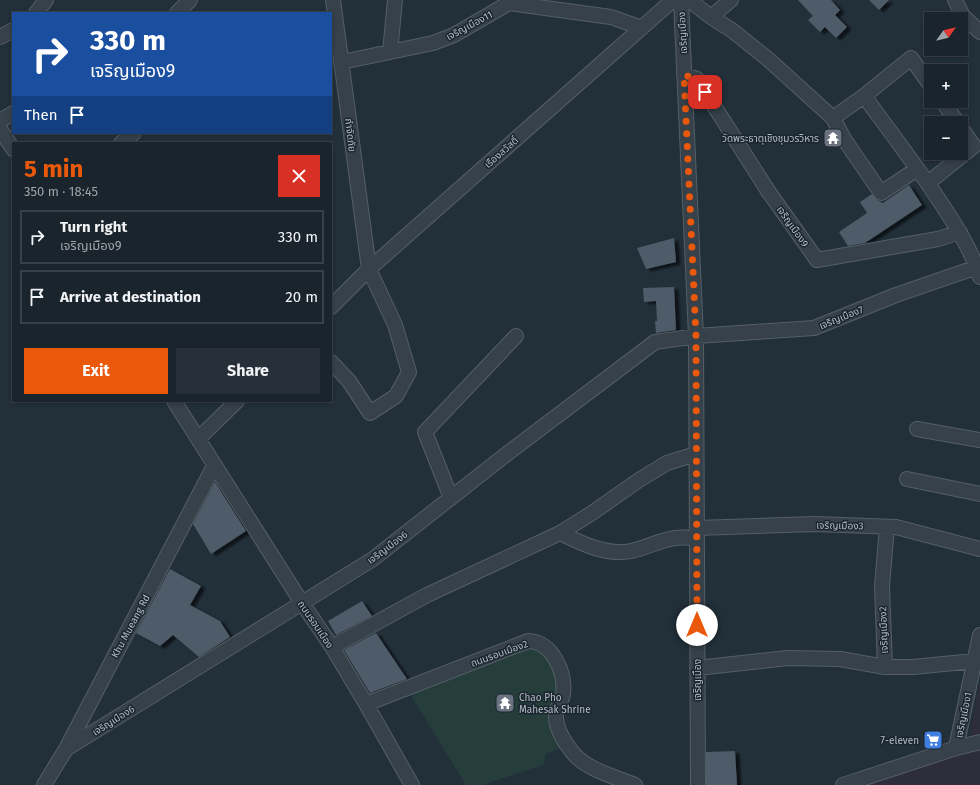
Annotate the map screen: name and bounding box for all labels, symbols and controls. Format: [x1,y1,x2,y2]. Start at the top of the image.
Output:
street label: เจริญเมือง11 [444,9,495,43]
street label: เจริญเมือง [676,12,690,54]
north arrow [924,12,968,56]
map controls [924,12,968,160]
text: 330 m [90,24,166,57]
icon: right [24,28,76,80]
text: เจริญเมือง9 [90,60,175,82]
button: + [924,64,968,108]
pin [688,75,722,109]
icon: arrive [694,81,716,103]
icon: arrive [66,104,88,126]
text: Then [24,106,58,124]
button: − [924,116,968,160]
street label: กำจัดภัย [342,118,358,153]
temple icon: วัดพระธาตุเชิงชุมวรวิหาร [822,127,844,149]
place label: วัดพระธาตุเชิงชุมวรวิหาร [722,133,819,145]
street label: เรืองสวัสดิ์ [482,134,521,171]
text: 5 min [24,155,83,183]
button: close [278,155,320,197]
text: 350 m · 18:45 [24,184,98,199]
street label: เจริญเมือง9 [774,204,811,249]
text: Turn right [60,218,127,236]
icon: right [26,226,48,248]
text: 330 m [278,228,318,246]
text: เจริญเมือง9 [60,238,122,253]
icon: arrive [26,286,48,308]
text: Arrive at destination [60,288,201,306]
text: 20 m [285,288,318,306]
street label: เจริญเมือง7 [818,303,866,332]
button: Exit [24,348,168,394]
button: Share [176,348,320,394]
street label: เจริญเมือง3 [816,520,864,532]
street label: เจริญเมือง6 [365,529,410,567]
street label: Khu Mueang Rd [109,593,153,660]
street label: ถนนรอบเมือง [295,598,336,651]
position arrow [676,604,718,646]
street label: เจริญเมือง2 [877,606,891,654]
street label: ถนนรอบเมือง2 [469,638,530,670]
street label: เจริญเมือง [692,659,704,701]
street label: เจริญเมือง1 [953,691,975,739]
temple icon: Chao Pho Mahesak Shrine [494,692,516,714]
place label: Chao Pho Mahesak Shrine [519,692,591,716]
street label: เจริญเมือง6 [90,703,137,739]
supermarket icon: 7-eleven [922,729,944,751]
place label: 7-eleven [881,735,919,747]

